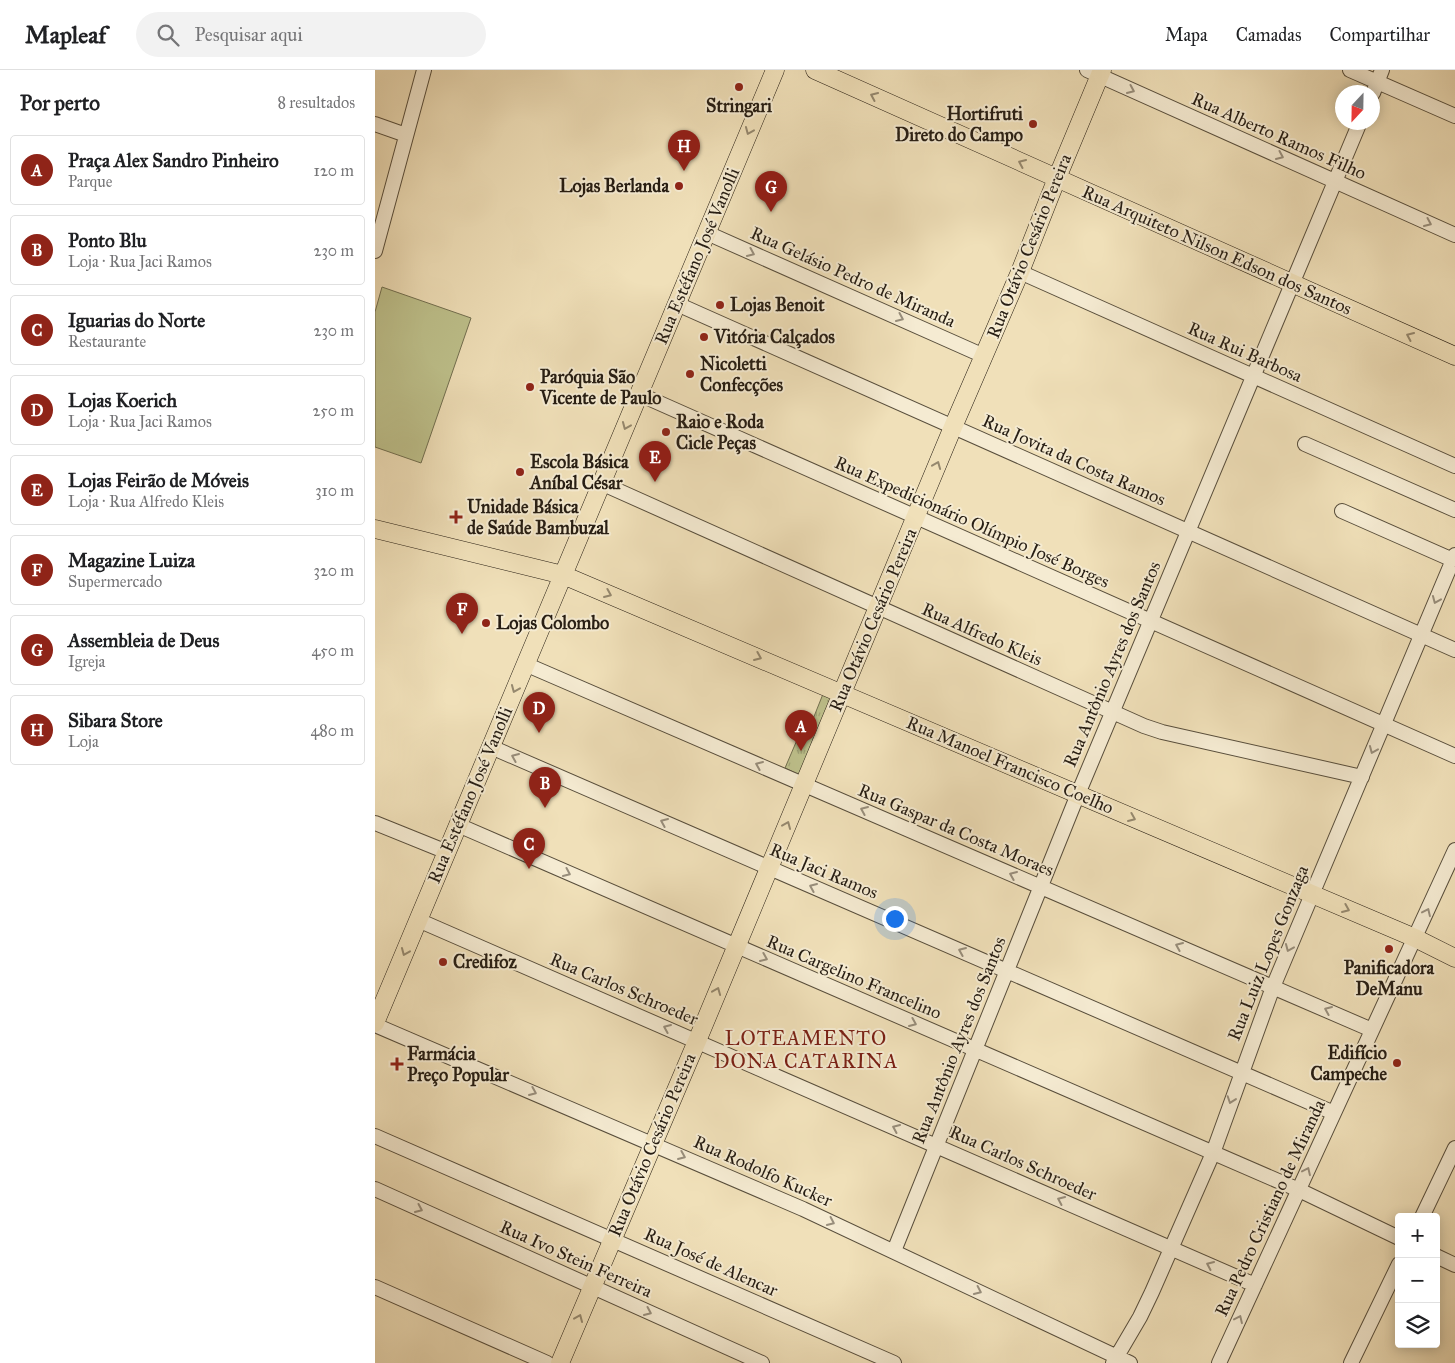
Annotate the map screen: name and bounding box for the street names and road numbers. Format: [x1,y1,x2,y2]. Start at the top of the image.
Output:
street label: Rua Alberto Ramos Filho [1188,88,1370,184]
street label: Rua Otávio Cesário Pereira [982,150,1076,342]
street label: Rua Estéfano José Vanolli [650,164,745,348]
street label: Rua Arquiteto Nilson Edson dos Santos [1078,180,1355,321]
street label: Rua Gelásio Pedro de Miranda [747,222,959,332]
street label: Rua Rui Barbosa [1184,317,1306,387]
street label: Rua Jovita da Costa Ramos [978,410,1169,511]
street label: Rua Expedicionário Olímpio José Borges [831,451,1113,594]
street label: Rua Otávio Cesário Pereira [824,525,922,715]
street label: Rua Antônio Ayres dos Santos [1059,558,1165,770]
street label: Rua Alfredo Kleis [918,598,1046,670]
street label: Rua Estéfano José Vanolli [423,703,518,887]
street label: Rua Manoel Francisco Coelho [903,711,1117,819]
street label: Rua Gaspar da Costa Moraes [855,779,1057,881]
street label: Rua Jaci Ramos [766,838,881,905]
street label: Rua Luiz Lopes Gonzaga [1223,862,1314,1044]
street label: Rua Cargelino Francelino [763,930,945,1025]
street label: Rua Antônio Ayres dos Santos [907,933,1011,1147]
street label: Rua Carlos Schroeder [546,948,702,1030]
street label: Rua Otávio Cesário Pereira [603,1050,701,1240]
street label: Rua Pedro Cristiano de Miranda [1210,1096,1330,1320]
street label: Rua Carlos Schroeder [946,1121,1100,1206]
street label: Rua Rodolfo Kucker [690,1131,836,1212]
street label: Rua Ivo Stein Ferreira [496,1216,656,1303]
street label: Rua José de Alencar [640,1223,782,1302]

